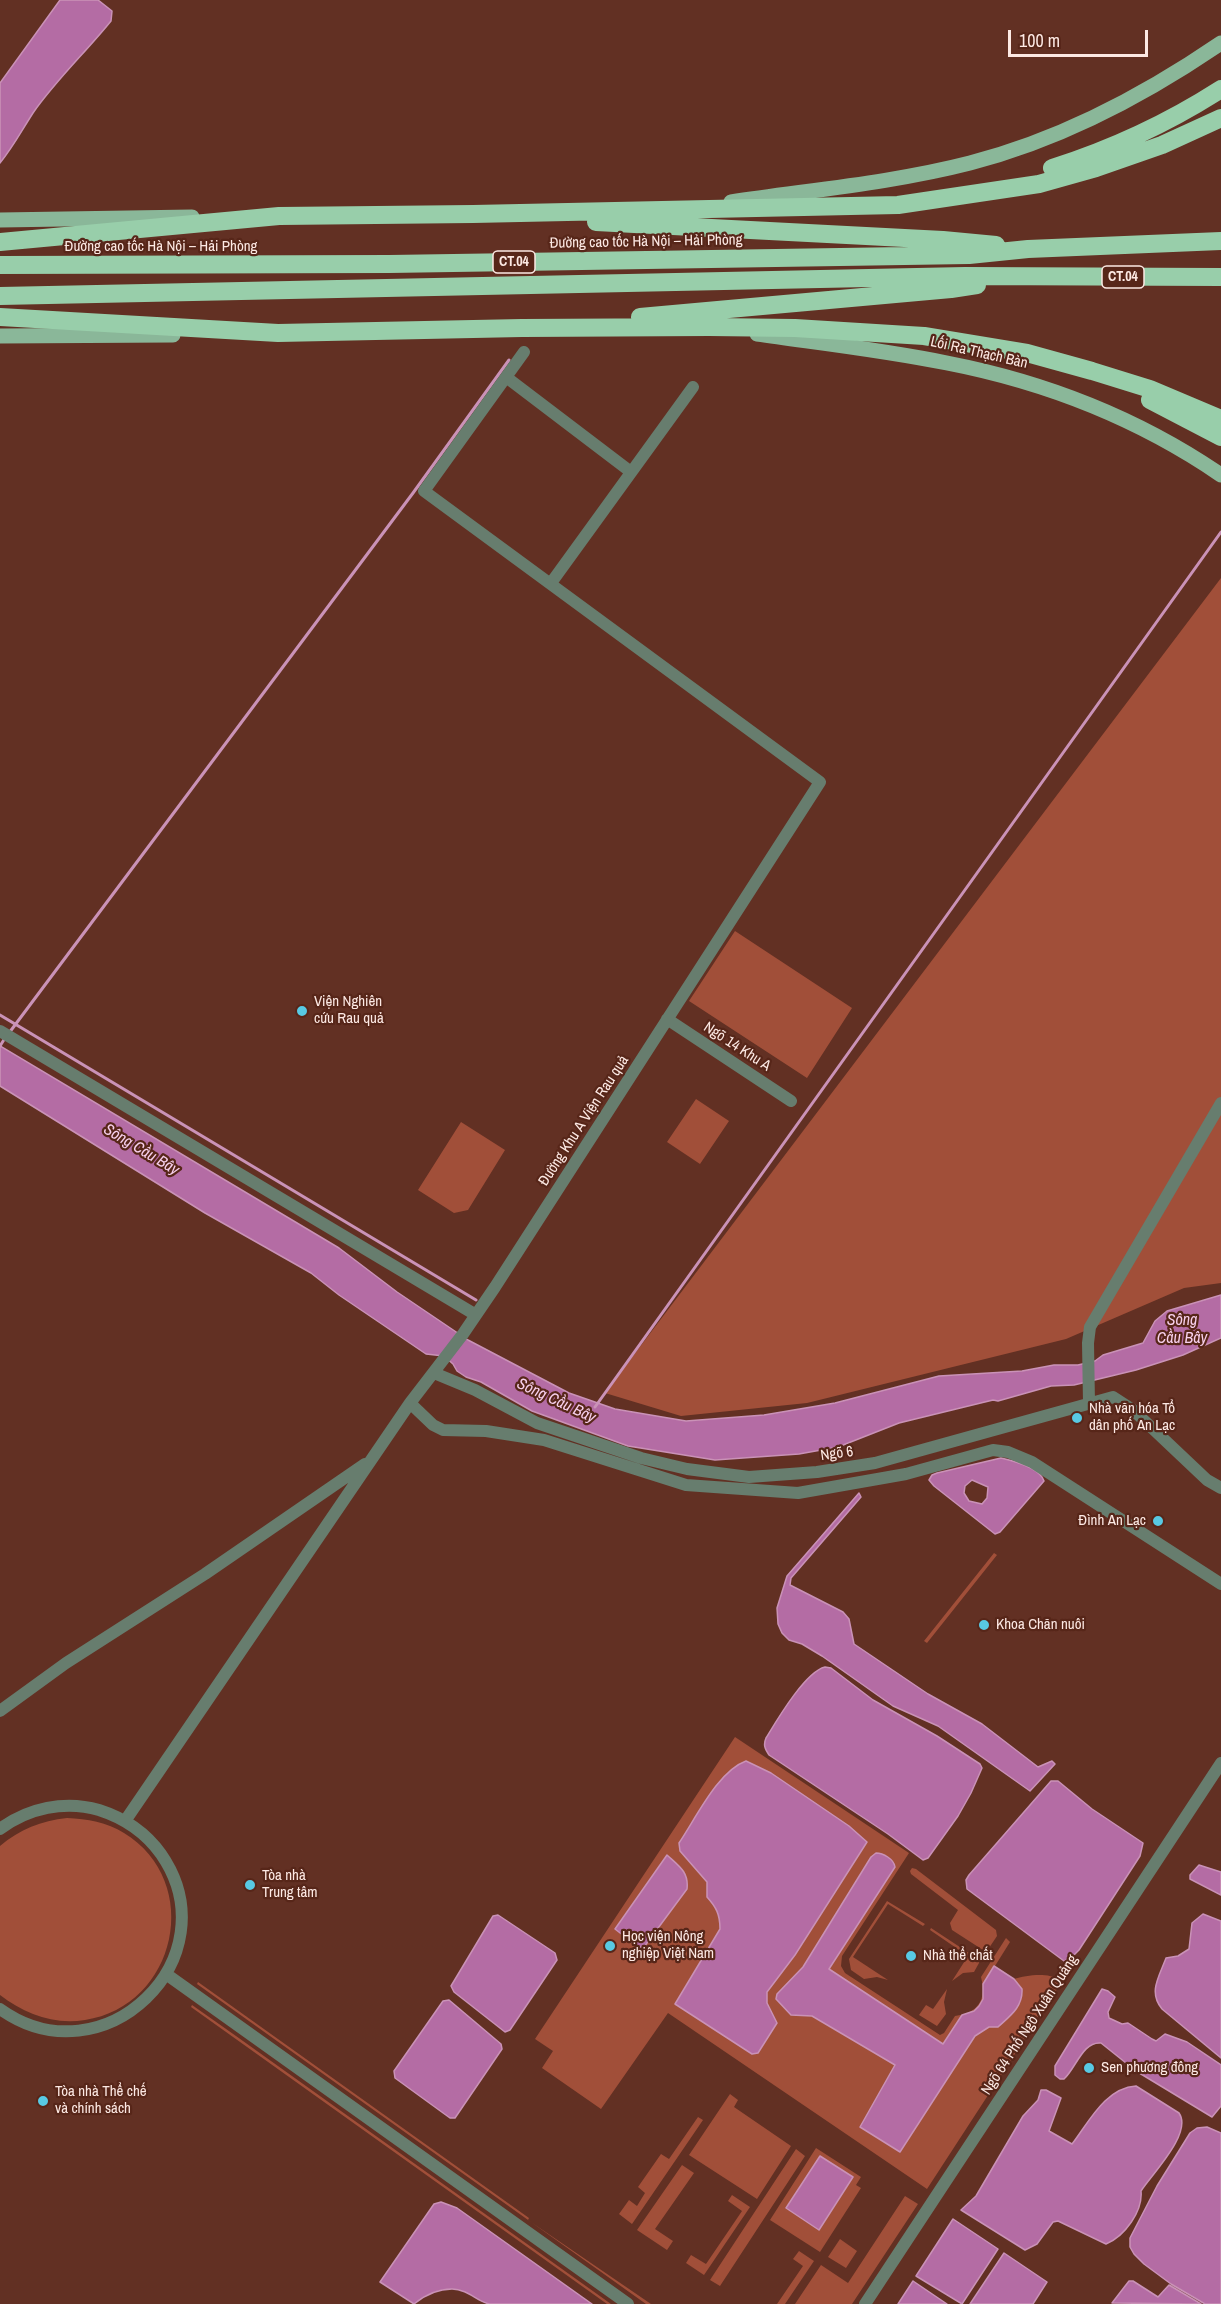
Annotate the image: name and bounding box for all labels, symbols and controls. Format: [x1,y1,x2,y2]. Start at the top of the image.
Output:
scale bar [1011,18,1150,56]
text: 100 m [1019,28,1060,53]
street label: Đường cao tốc Hà Nội – Hải Phòng [549,231,743,253]
street label: Đường cao tốc Hà Nội – Hải Phòng [65,238,257,256]
road number: CT.04 [493,251,535,273]
road number: CT.04 [1102,266,1144,288]
street label: Lối Ra Thạch Bàn [929,333,1029,373]
place label: Viện Nghiên cứu Rau quả [314,993,384,1028]
marker: Viện Nghiên cứu Rau quả [295,1004,309,1018]
street label: Ngõ 14 Khu A [700,1019,774,1075]
street label: Đường Khu A Viện Rau quả [535,1053,633,1189]
water label: Sông Cầu Bây [100,1120,182,1180]
water label: Sông Cầu Bây [1157,1311,1207,1349]
water label: Sông Cầu Bây [514,1374,598,1428]
place label: Nhà văn hóa Tổ dân phố An Lạc [1089,1400,1175,1435]
marker: Nhà văn hóa Tổ dân phố An Lạc [1070,1411,1084,1425]
street label: Ngõ 6 [819,1443,855,1465]
place label: Đình An Lạc [1078,1512,1146,1530]
marker: Đình An Lạc [1151,1514,1165,1528]
place label: Khoa Chăn nuôi [996,1616,1085,1634]
marker: Khoa Chăn nuôi [977,1618,991,1632]
place label: Tòa nhà Trung tâm [262,1867,318,1902]
marker: Tòa nhà Trung tâm [243,1878,257,1892]
place label: Học viện Nông nghiệp Việt Nam [622,1928,714,1963]
marker: Học viện Nông nghiệp Việt Nam [603,1939,617,1953]
place label: Nhà thể chất [923,1947,993,1965]
marker: Nhà thể chất [904,1949,918,1963]
street label: Ngõ 64 Phố Ngô Xuân Quảng [978,1952,1082,2098]
place label: Sen phương đông [1101,2059,1198,2077]
marker: Sen phương đông [1082,2061,1096,2075]
place label: Tòa nhà Thể chế và chính sách [55,2083,147,2118]
marker: Tòa nhà Thể chế và chính sách [36,2094,50,2108]

